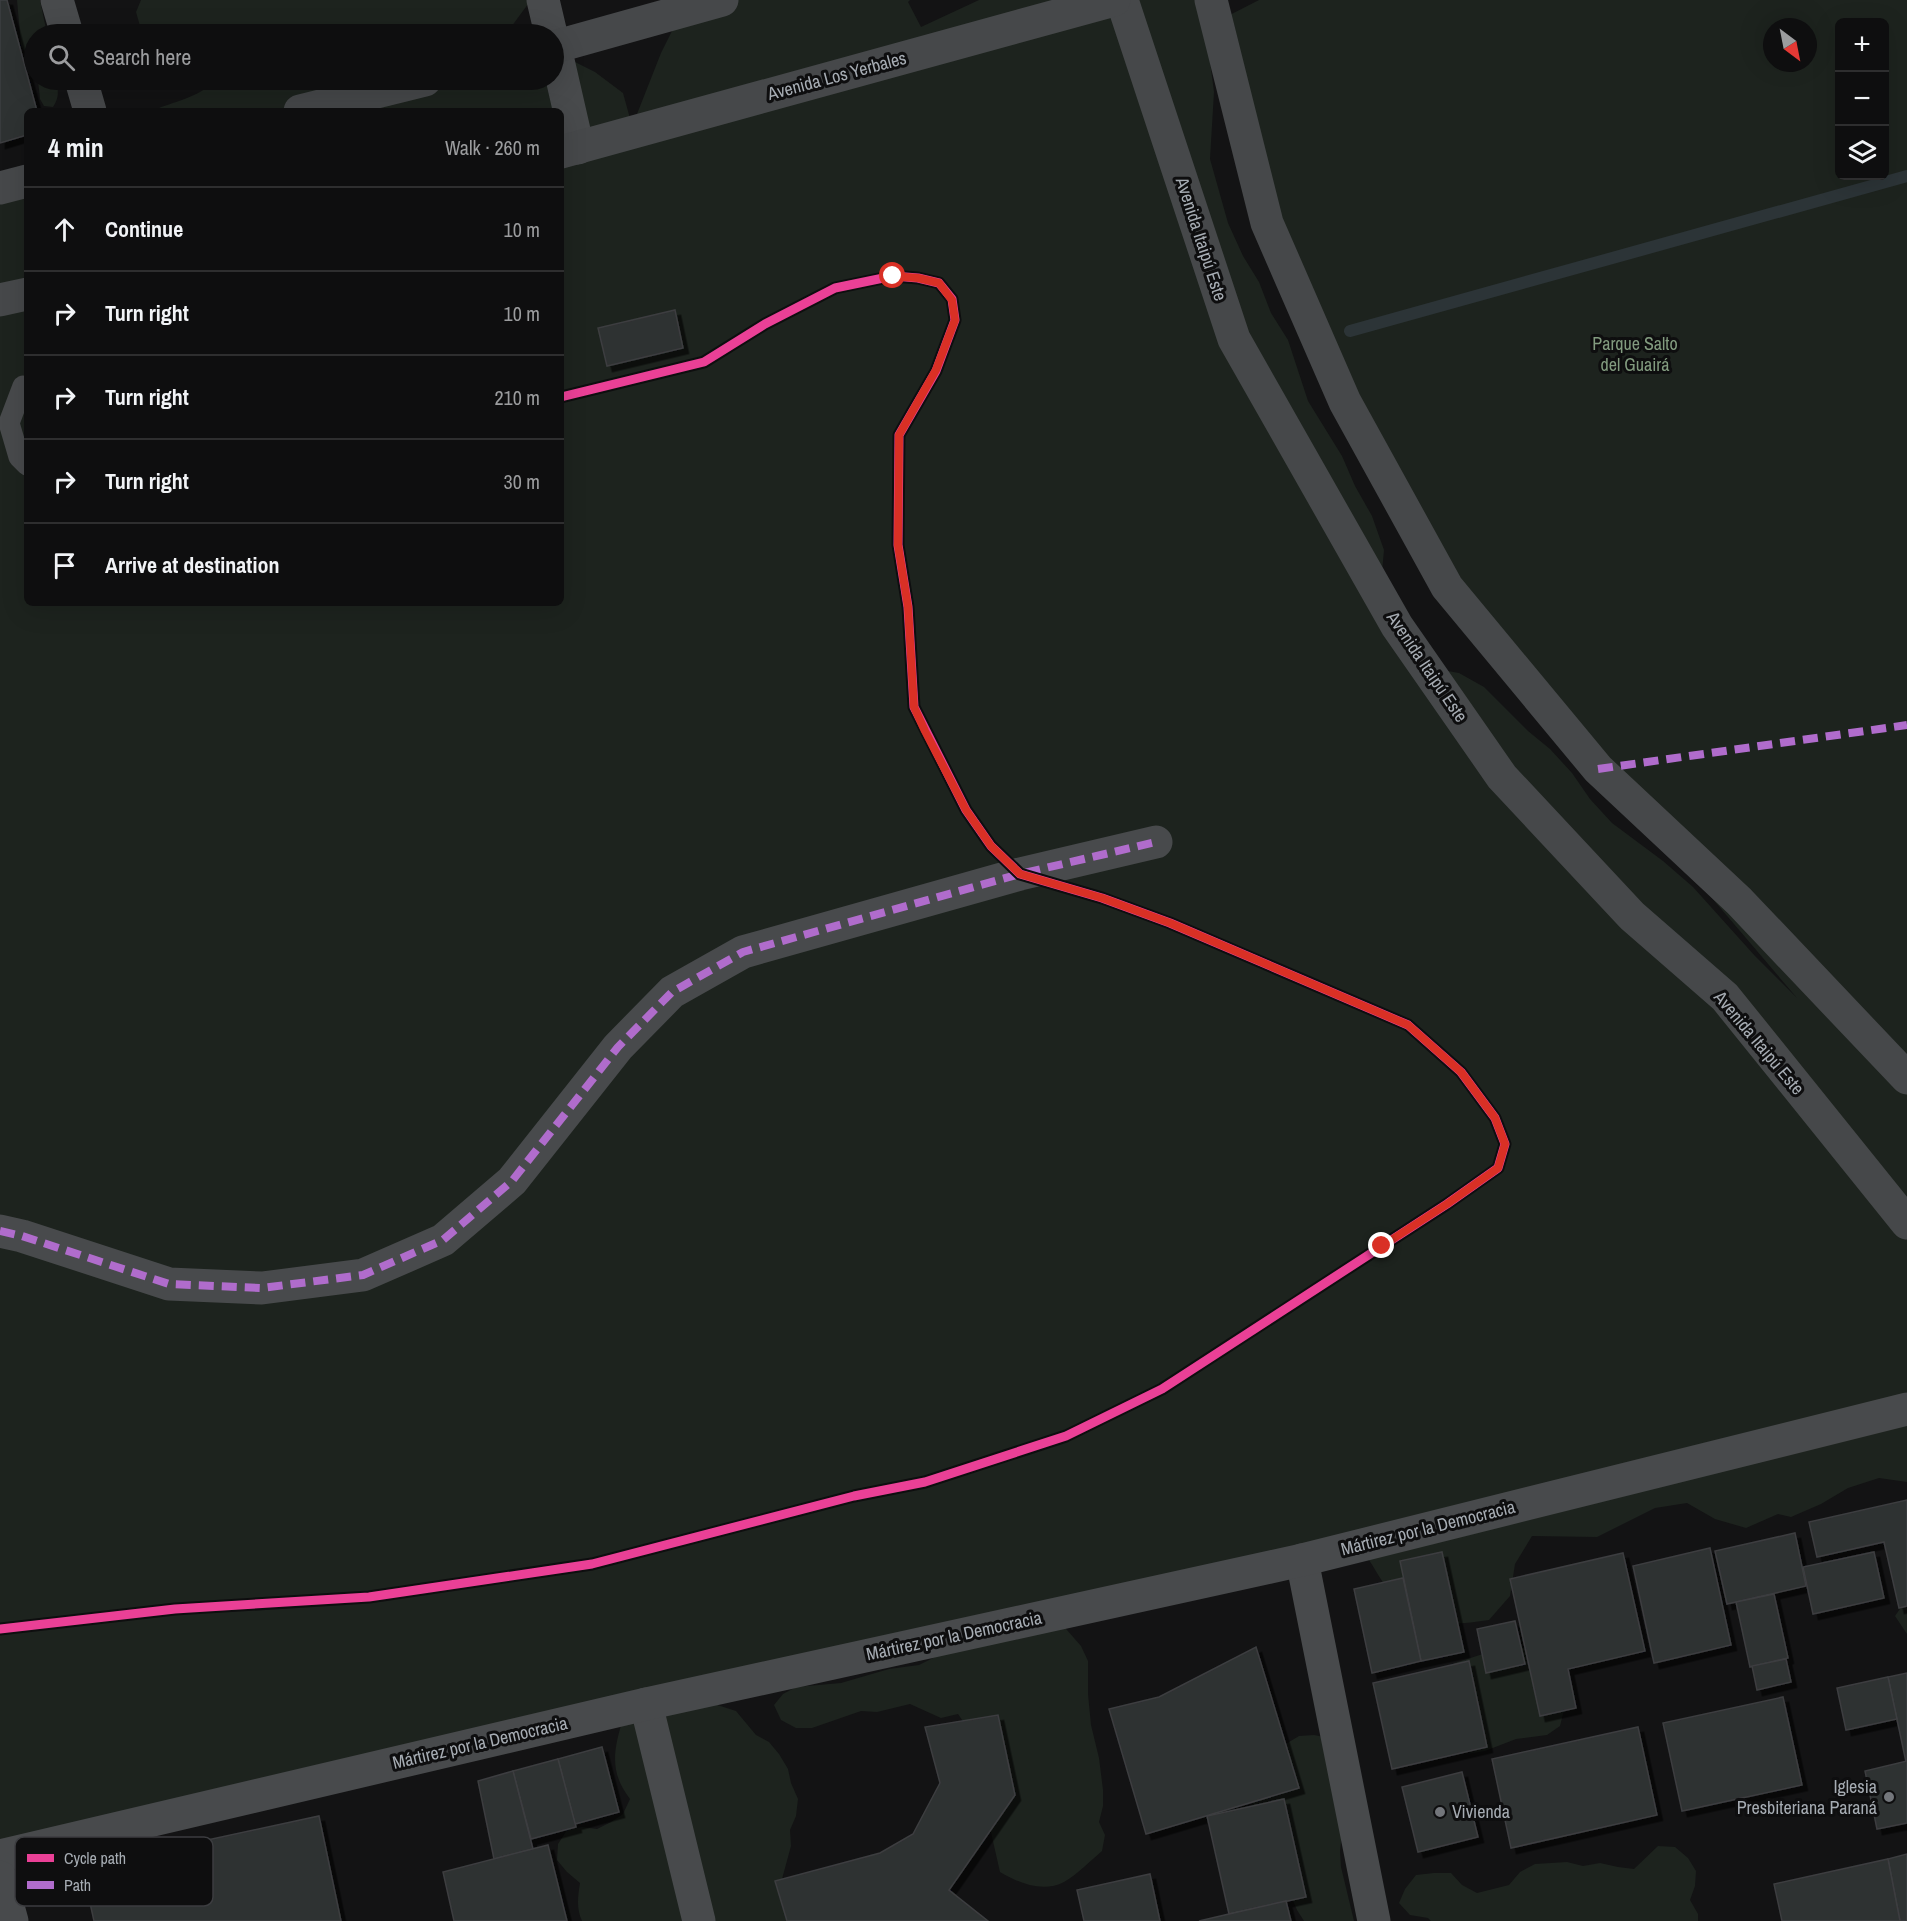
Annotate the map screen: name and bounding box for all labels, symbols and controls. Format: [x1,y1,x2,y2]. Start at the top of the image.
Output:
north arrow [1763,18,1817,72]
map controls [1835,18,1889,180]
button: + [1835,18,1889,72]
search box [24,24,564,90]
icon: search [45,41,78,74]
text: Search here [93,42,191,72]
street label: Avenida Los Yerbales [764,45,909,106]
button: − [1835,72,1889,126]
button: layers [1835,126,1889,180]
text: 4 min [48,130,104,165]
text: Walk · 260 m [445,134,540,161]
street label: Avenida Itaipú Este [1169,173,1233,304]
icon: ahead [48,213,81,246]
text: Continue [105,214,183,244]
text: 10 m [504,216,540,243]
route start [879,262,905,288]
icon: right [48,297,81,330]
text: Turn right [105,298,189,328]
text: 10 m [504,300,540,327]
park label: Parque Salto del Guairá [1592,331,1678,377]
icon: right [48,381,81,414]
text: Turn right [105,382,189,412]
text: 210 m [494,384,540,411]
icon: right [48,465,81,498]
text: Turn right [105,466,189,496]
text: 30 m [504,468,540,495]
icon: arrive [48,549,81,582]
text: Arrive at destination [105,550,279,580]
street label: Avenida Itaipú Este [1381,606,1474,727]
street label: Avenida Itaipú Este [1708,985,1810,1100]
route end [1368,1232,1394,1258]
street label: Mártirez por la Democracia [1338,1494,1518,1561]
street label: Mártirez por la Democracia [864,1605,1044,1666]
street label: Mártirez por la Democracia [390,1710,570,1775]
place label: Iglesia Presbiteriana Paraná [1737,1774,1877,1820]
marker: Iglesia Presbiteriana Paraná [1882,1790,1896,1804]
place label: Vivienda [1452,1799,1510,1824]
marker: Vivienda [1433,1805,1447,1819]
legend [15,1837,213,1906]
text: Cycle path [64,1847,126,1869]
text: Path [64,1874,91,1896]

